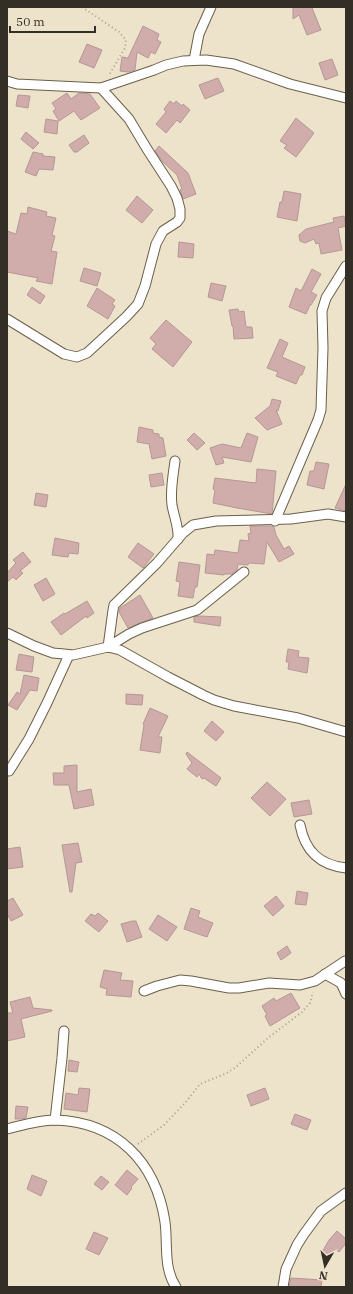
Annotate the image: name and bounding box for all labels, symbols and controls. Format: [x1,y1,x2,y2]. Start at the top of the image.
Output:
scale bar [10,8,95,34]
text: 50 m [16,14,45,29]
north arrow [305,1246,345,1286]
text: N [318,1268,329,1283]

